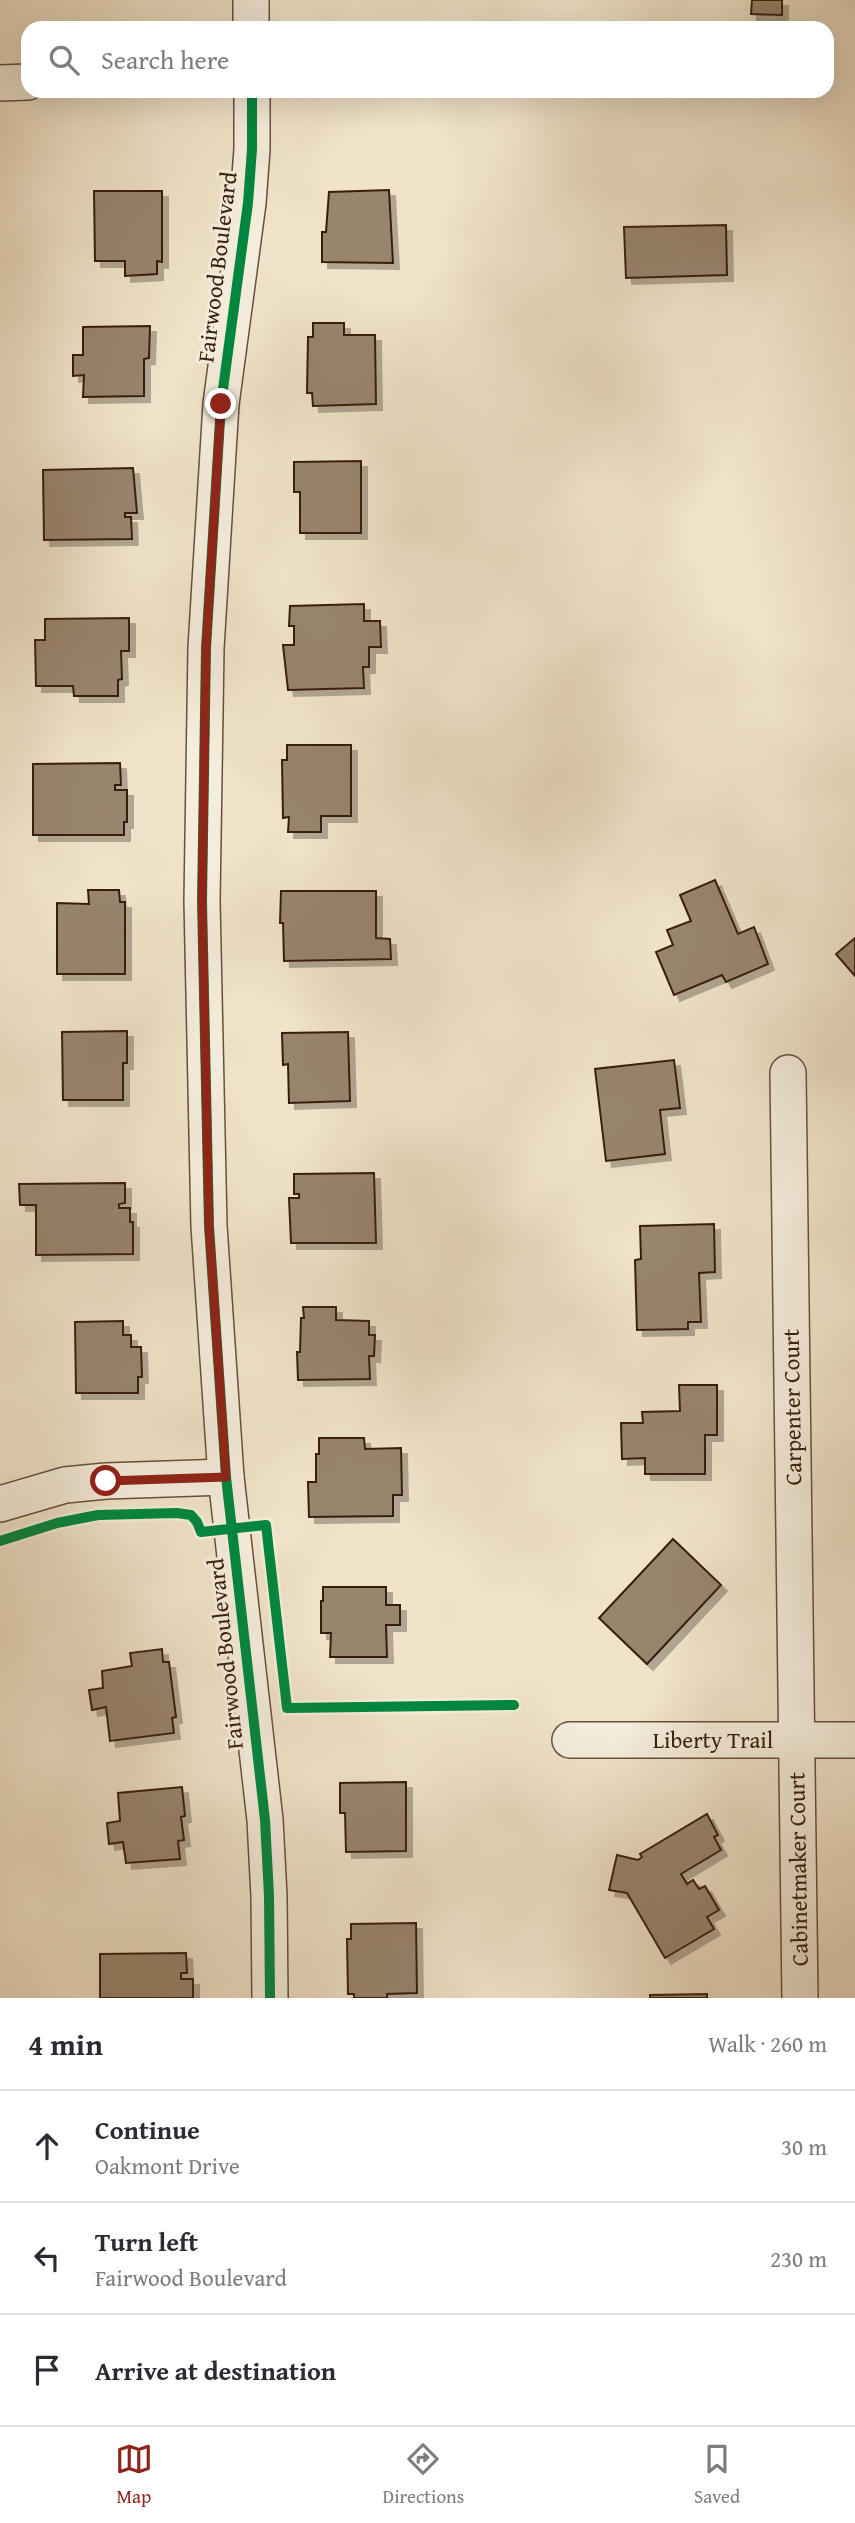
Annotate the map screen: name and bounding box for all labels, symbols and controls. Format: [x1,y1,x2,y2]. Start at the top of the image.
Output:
search box [21,21,834,98]
text: Search here [101,40,229,79]
icon: search [45,41,83,79]
street label: Fairwood Boulevard [188,169,245,364]
route end [205,388,236,419]
street label: Carpenter Court [774,1328,809,1486]
route start [90,1465,121,1496]
street label: Fairwood Boulevard [198,1556,251,1751]
street label: Liberty Trail [653,1723,773,1756]
street label: Cabinetmaker Court [779,1772,816,1966]
text: 4 min [28,2022,103,2066]
text: Walk · 260 m [708,2027,827,2060]
text: Continue [95,2110,200,2149]
icon: ahead [28,2127,66,2165]
text: 30 m [781,2130,827,2163]
text: Oakmont Drive [95,2149,240,2182]
text: Turn left [95,2222,198,2261]
icon: left [28,2239,66,2277]
text: 230 m [770,2242,827,2275]
text: Fairwood Boulevard [95,2261,287,2294]
icon: arrive [28,2351,66,2389]
text: Arrive at destination [95,2351,336,2390]
tab: Map [115,2440,153,2510]
tab: Directions [383,2440,464,2510]
tab: Saved [694,2440,740,2510]

